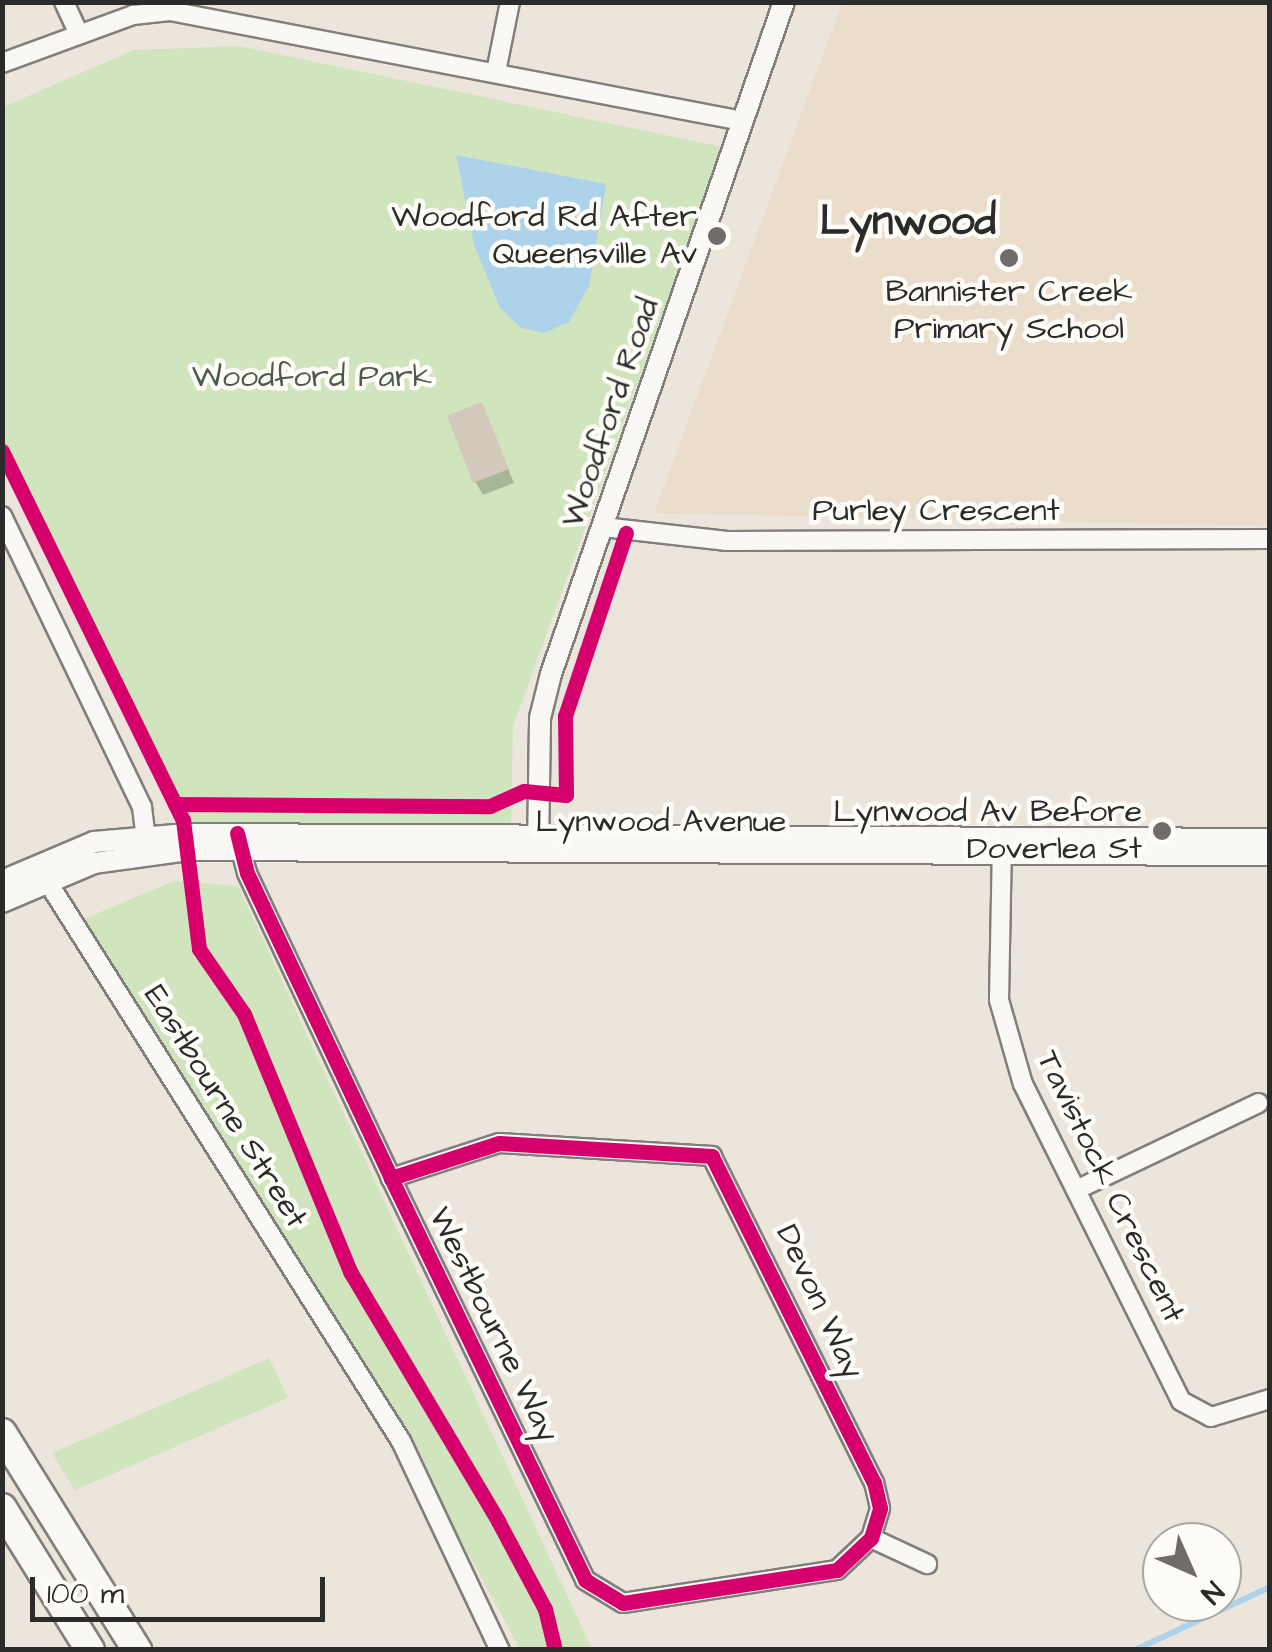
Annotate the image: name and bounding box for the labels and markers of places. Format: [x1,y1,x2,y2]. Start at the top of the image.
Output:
place label: Woodford Rd After Queensville Av [391,199,697,274]
marker: Woodford Rd After Queensville Av [706,225,728,247]
marker: Bannister Creek Primary School [998,247,1020,269]
place label: Bannister Creek Primary School [885,274,1133,349]
place label: Lynwood Av Before Doverlea St [833,794,1142,869]
marker: Lynwood Av Before Doverlea St [1151,820,1173,842]

